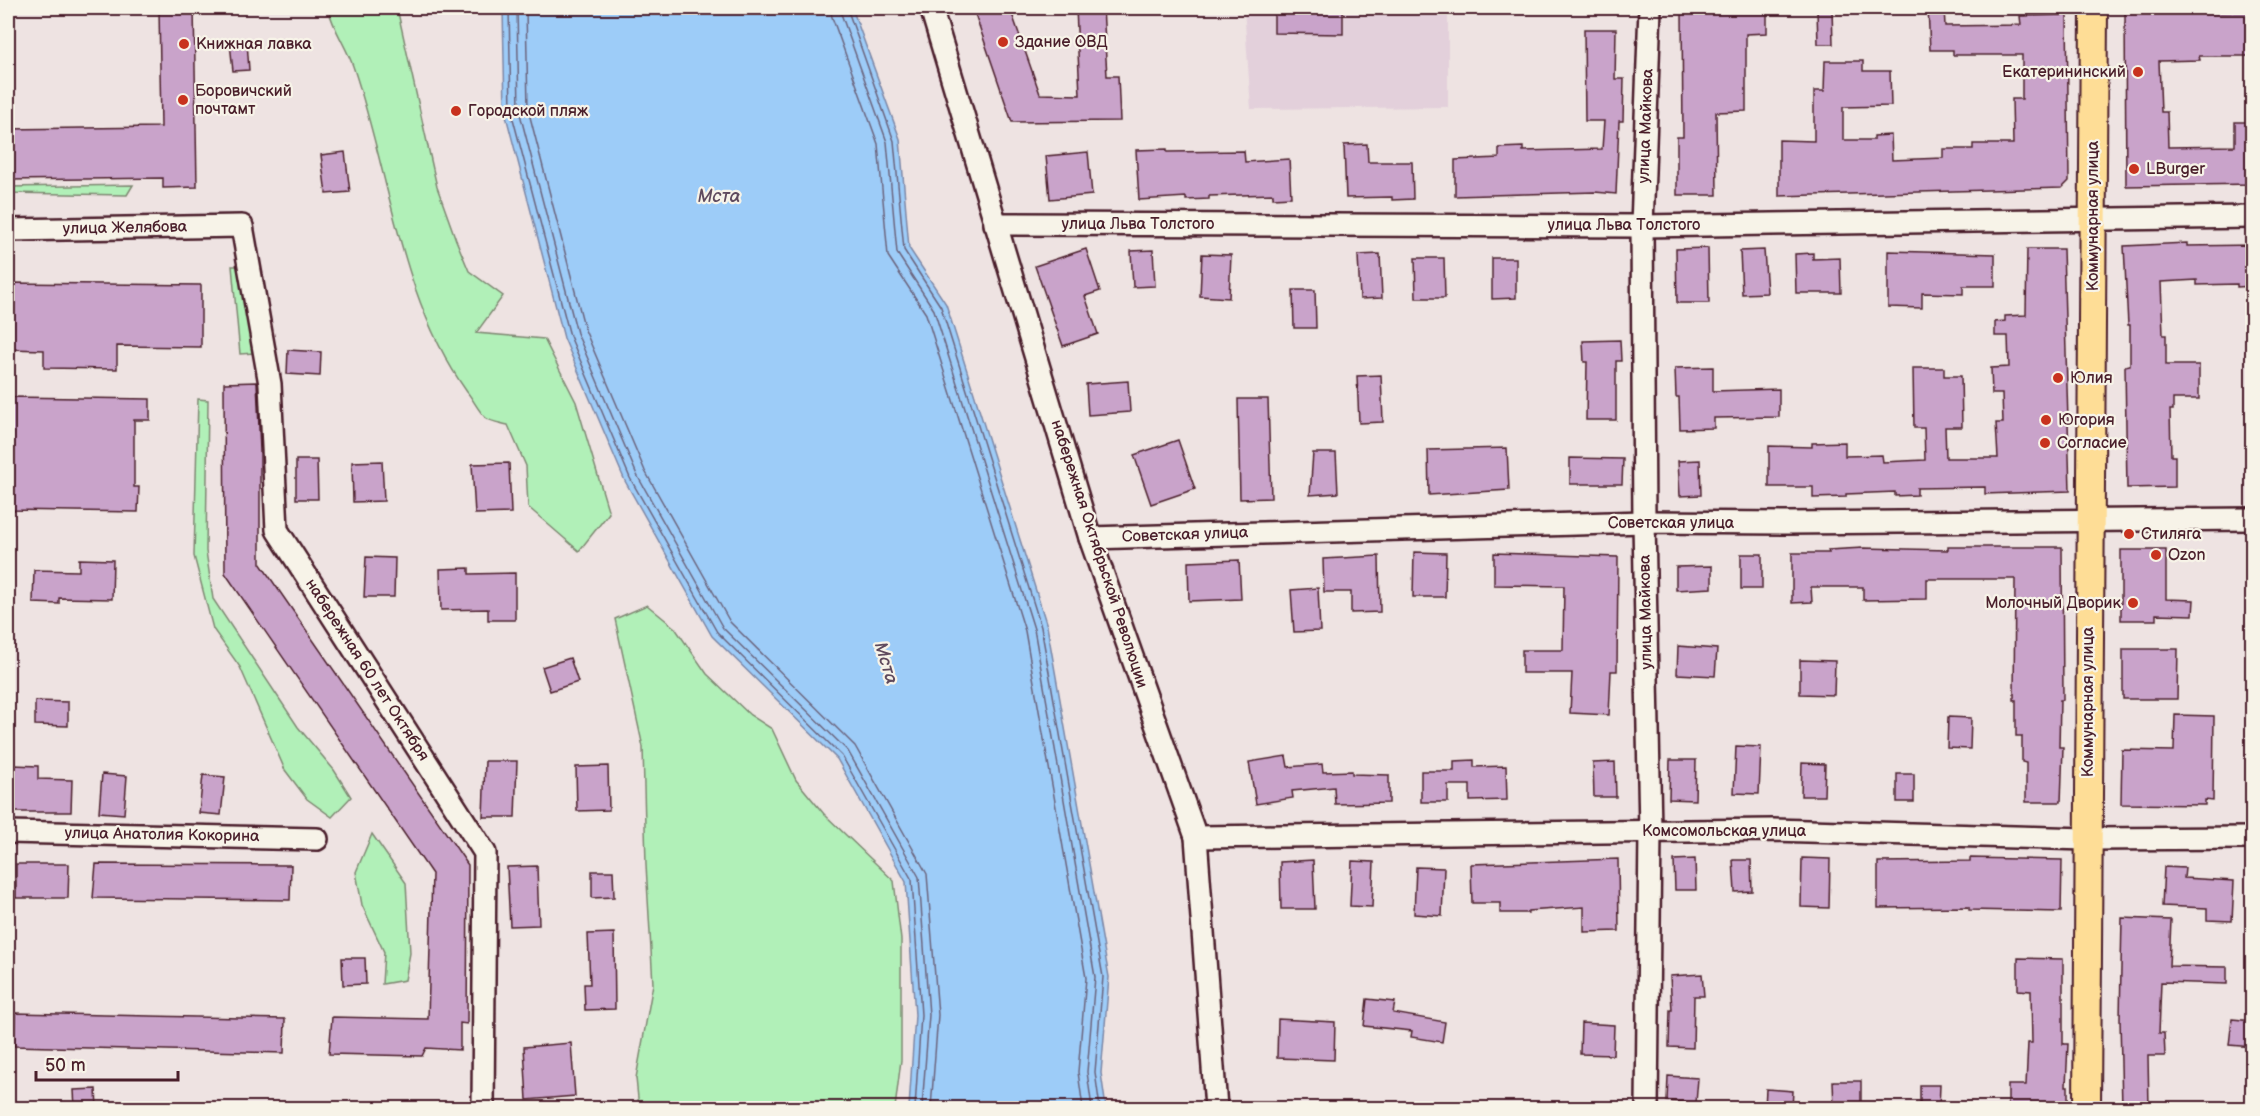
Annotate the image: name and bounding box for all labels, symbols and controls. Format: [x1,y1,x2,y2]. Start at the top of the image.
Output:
place label: Здание ОВД [1015,33,1108,52]
place label: Книжная лавка [196,35,312,54]
marker: Здание ОВД [996,35,1010,49]
marker: Книжная лавка [177,37,191,51]
place label: Екатерининский [2002,63,2126,82]
marker: Екатерининский [2131,65,2145,79]
street label: улица Майкова [1634,68,1658,184]
place label: Боровичский почтамт [195,82,292,119]
marker: Боровичский почтамт [176,93,190,107]
place label: Городской пляж [468,102,589,121]
marker: Городской пляж [449,104,463,118]
street label: Коммунарная улица [2084,140,2103,291]
place label: LBurger [2146,160,2205,179]
marker: LBurger [2127,162,2141,176]
water label: Мста [698,186,740,207]
street label: улица Льва Толстого [1062,215,1214,234]
street label: улица Льва Толстого [1548,216,1700,235]
street label: улица Желябова [63,217,188,239]
place label: Юлия [2070,369,2113,388]
marker: Юлия [2051,371,2065,385]
place label: Югория [2058,411,2115,430]
marker: Югория [2039,413,2053,427]
street label: набережная Октябрьской Революции [1047,418,1151,690]
place label: Согласие [2057,434,2127,453]
marker: Согласие [2038,436,2052,450]
street label: Советская улица [1608,514,1735,533]
street label: Советская улица [1121,523,1249,547]
place label: Стиляга [2141,525,2202,544]
marker: Стиляга [2122,527,2136,541]
place label: Ozon [2168,546,2206,565]
marker: Ozon [2149,548,2163,562]
street label: улица Майкова [1635,554,1657,670]
street label: набережная 60 лет Октября [301,575,433,765]
place label: Молочный Дворик [1985,594,2121,613]
marker: Молочный Дворик [2126,596,2140,610]
street label: Коммунарная улица [2079,626,2098,777]
water label: Мста [870,639,902,687]
street label: Комсомольская улица [1642,822,1807,841]
street label: улица Анатолия Кокорина [64,824,260,846]
scale bar [36,1044,178,1082]
text: 50 m [45,1055,86,1076]

